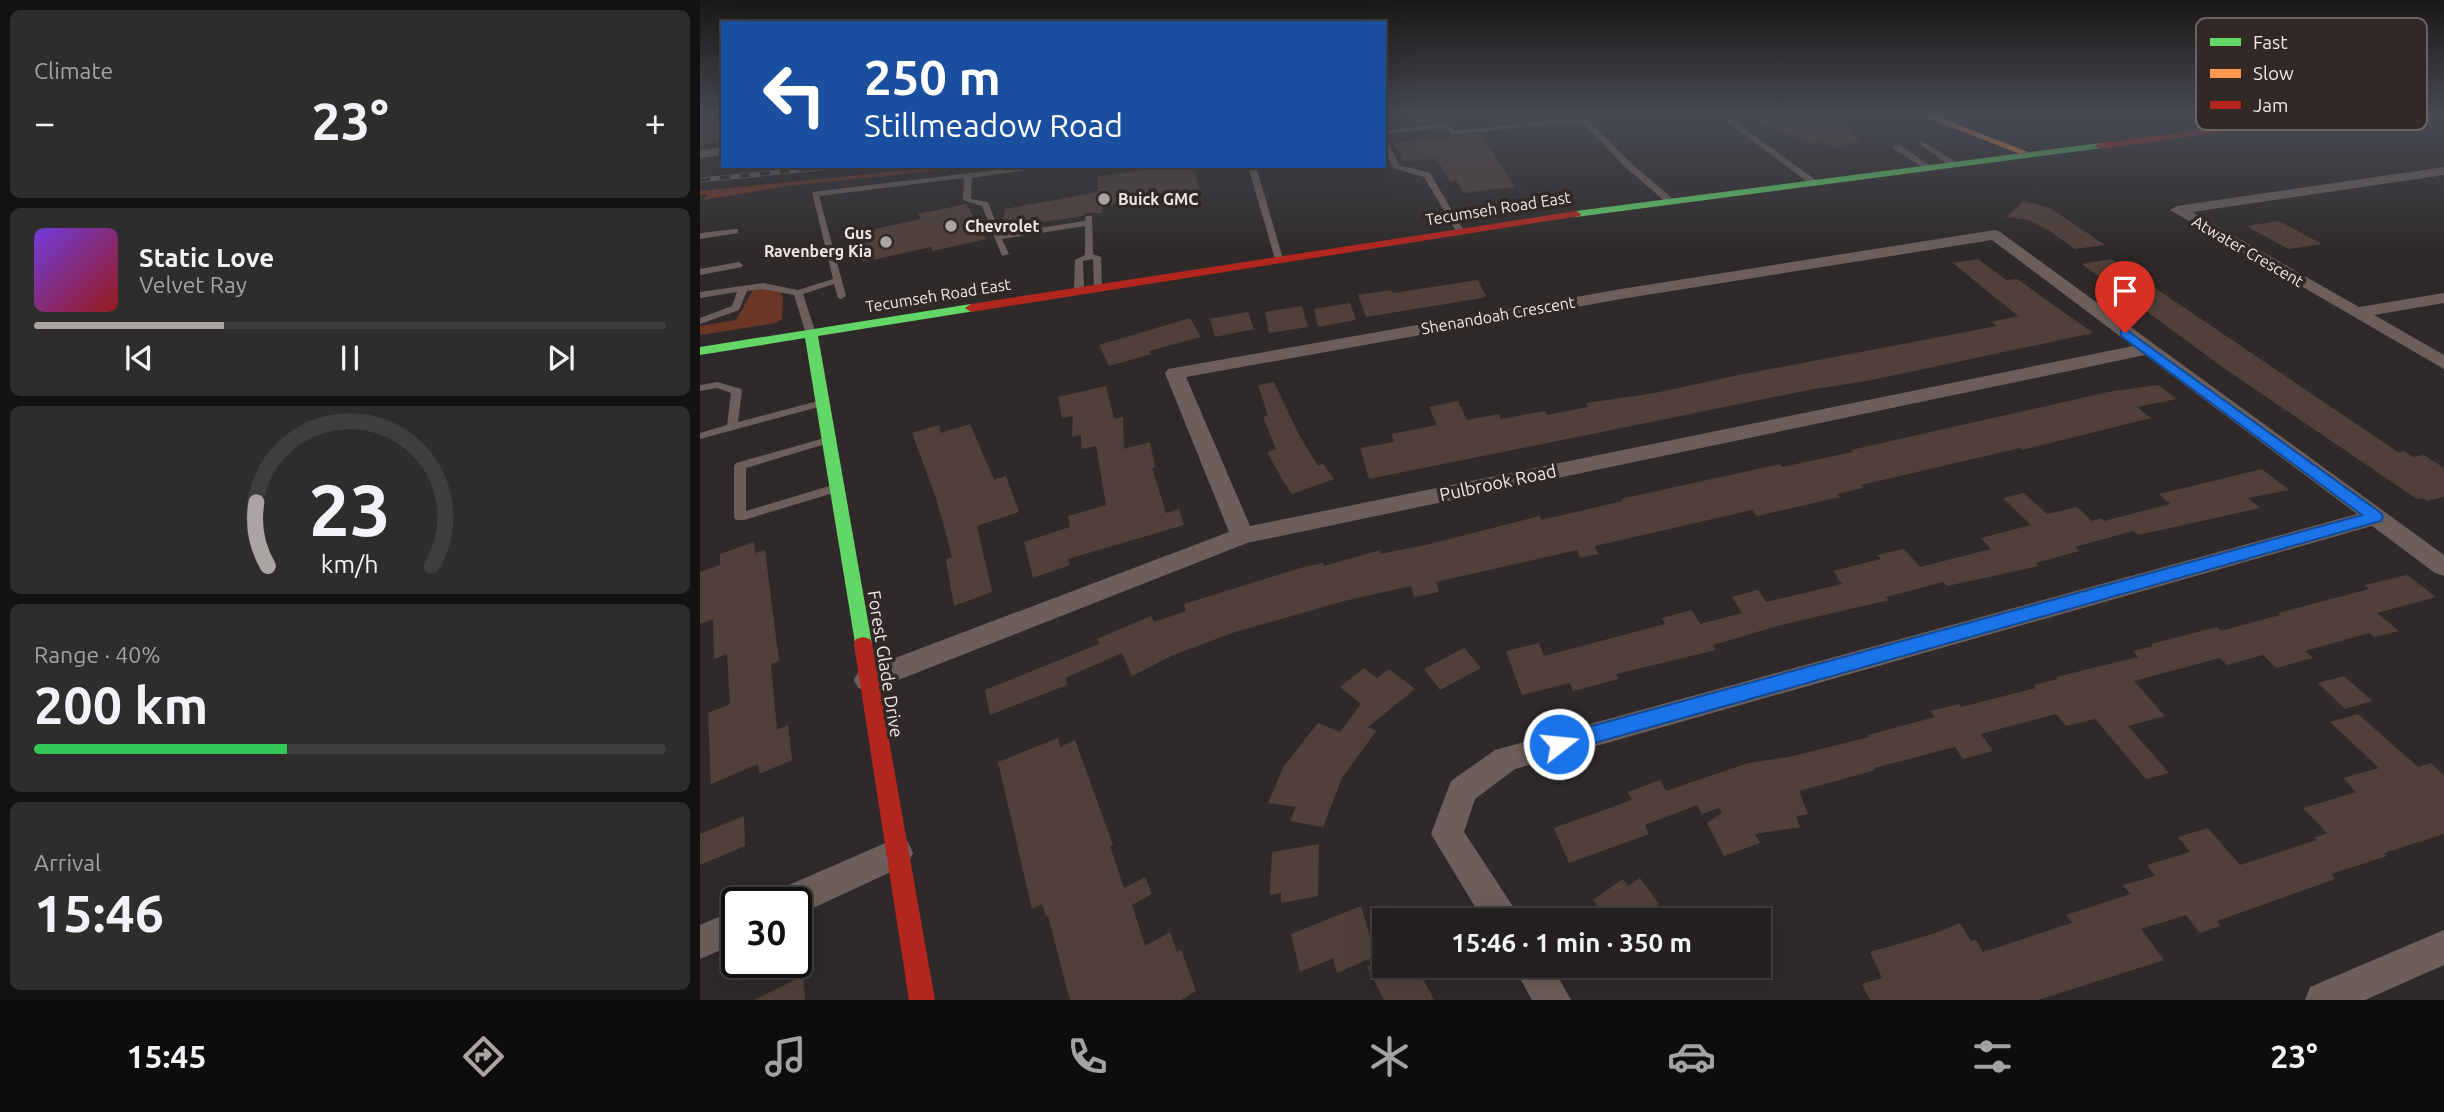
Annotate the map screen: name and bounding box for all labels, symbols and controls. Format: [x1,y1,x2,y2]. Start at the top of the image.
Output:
legend [2196,18,2427,130]
text: Fast [2253,31,2288,53]
icon: left [749,49,840,140]
text: 250 m [864,49,1001,104]
text: Climate [34,58,113,83]
text: Slow [2253,62,2294,84]
text: 23° [311,92,389,150]
text: Jam [2253,94,2289,116]
text: − [34,101,55,143]
text: + [645,101,666,143]
text: Stillmeadow Road [864,107,1123,143]
street label: Tecumseh Road East [1424,188,1573,228]
place label: Buick GMC [1118,190,1199,208]
marker: Buick GMC [1096,191,1112,207]
street label: Atwater Crescent [2189,212,2307,291]
place label: Chevrolet [965,217,1040,235]
marker: Chevrolet [943,218,959,234]
place label: Gus Ravenberg Kia [764,224,872,260]
marker: Gus Ravenberg Kia [878,234,894,250]
text: Static Love [139,243,274,272]
pin [2095,261,2155,333]
text: Velvet Ray [139,272,247,297]
icon: arrive [2106,272,2144,310]
street label: Tecumseh Road East [864,275,1013,315]
street label: Shenandoah Crescent [1420,292,1577,337]
icon: previous [120,339,158,377]
icon: pause [331,339,369,377]
icon: next [542,339,580,377]
street label: Pulbrook Road [1438,460,1558,504]
text: 23 [309,468,391,550]
text: km/h [321,550,379,578]
street label: Forest Glade Drive [864,589,908,739]
text: Range · 40% [34,642,161,667]
text: 200 km [34,676,208,734]
position arrow [1522,707,1596,781]
text: Arrival [34,850,101,875]
text: 15:46 [34,884,164,942]
speed limit sign: 30 [721,887,812,978]
text: 15:46 · 1 min · 350 m [1451,928,1692,957]
icon: directions [459,1032,508,1081]
icon: music [761,1032,810,1081]
icon: phone [1063,1032,1112,1081]
icon: climate [1365,1032,1414,1081]
icon: car [1667,1032,1716,1081]
icon: filters [1968,1032,2017,1081]
text: 15:45 [126,1038,206,1074]
text: 23° [2270,1038,2318,1074]

